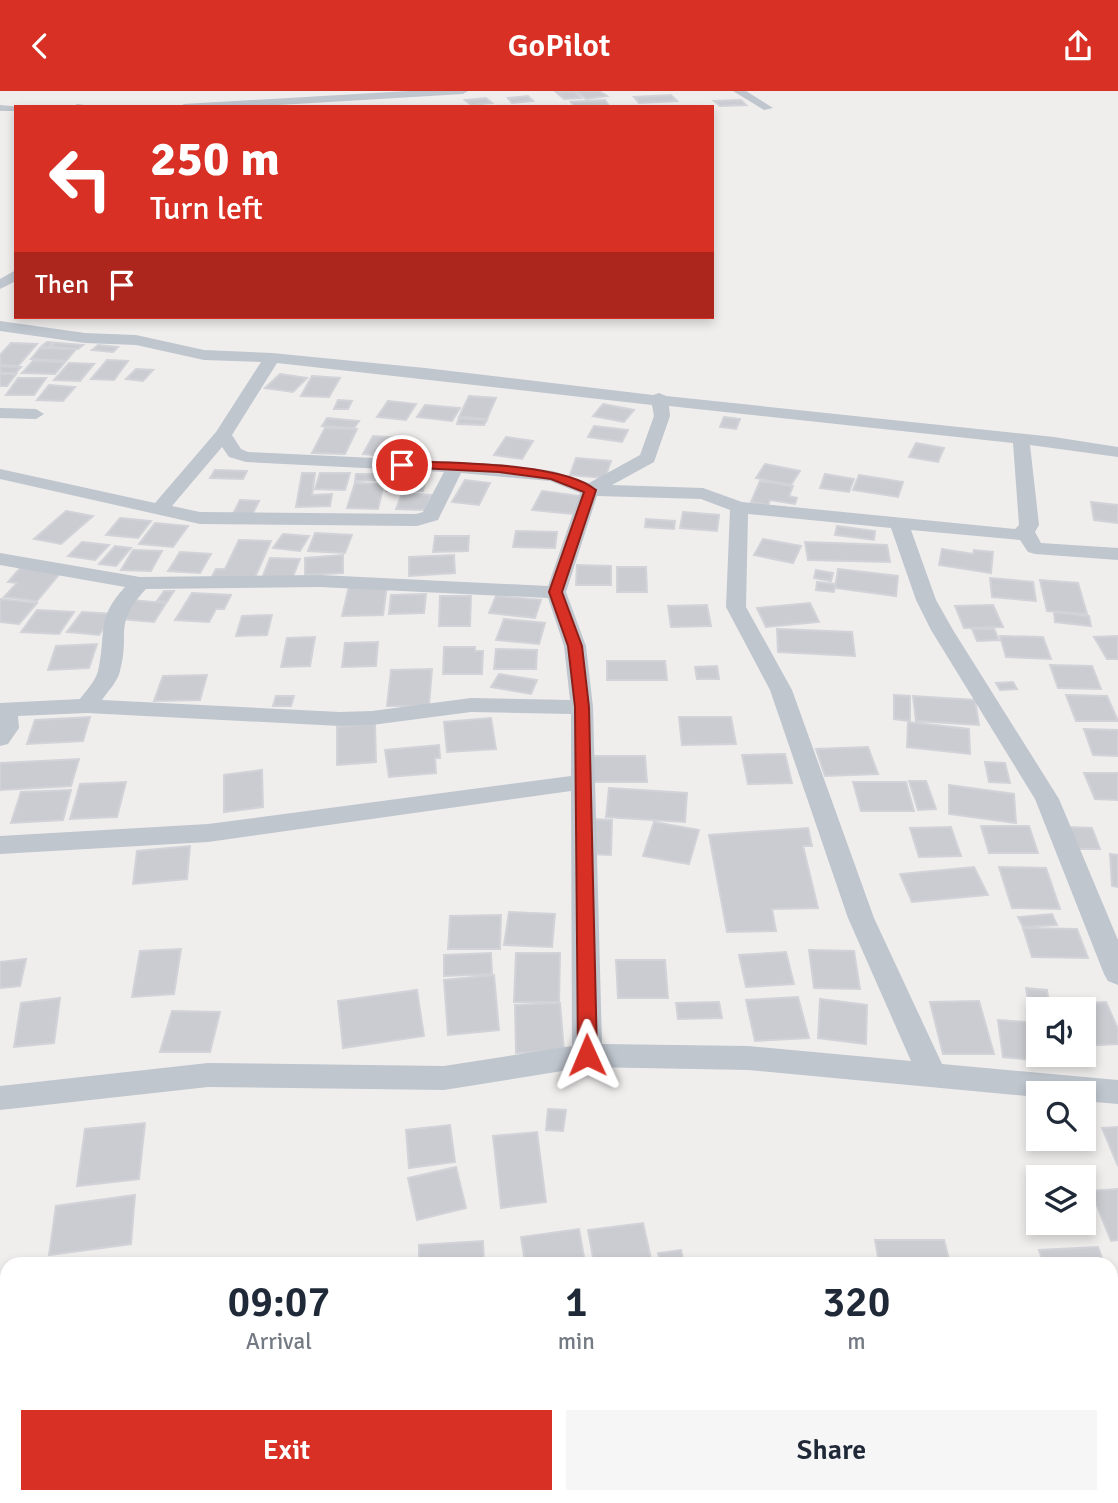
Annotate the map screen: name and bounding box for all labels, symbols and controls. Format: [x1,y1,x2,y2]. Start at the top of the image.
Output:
text: GoPilot [508,26,610,65]
icon: back [21,27,59,65]
icon: share [1059,27,1097,65]
text: 250 m [150,129,280,189]
icon: left [35,133,126,224]
text: Turn left [150,189,263,228]
icon: arrive [103,266,141,304]
text: Then [35,269,89,301]
pin [372,435,432,495]
icon: arrive [383,446,421,484]
map controls [1026,997,1096,1235]
button: sound [1026,997,1096,1067]
position arrow [550,1018,624,1092]
button: search [1026,1081,1096,1151]
button: layers [1026,1165,1096,1235]
text: 09:07 [228,1277,330,1328]
text: 1 [565,1277,588,1328]
text: 320 [822,1277,890,1328]
text: Arrival [246,1327,312,1356]
text: min [558,1327,595,1356]
text: m [847,1327,866,1356]
button: Exit [21,1410,552,1490]
button: Share [566,1410,1097,1490]

